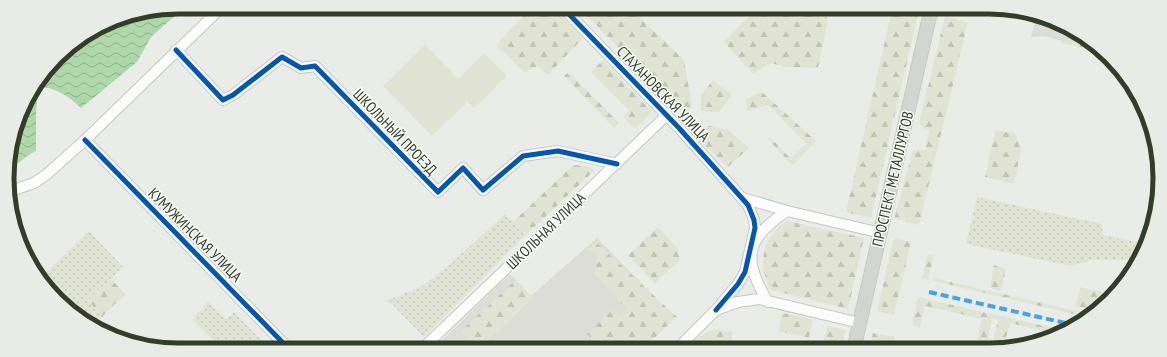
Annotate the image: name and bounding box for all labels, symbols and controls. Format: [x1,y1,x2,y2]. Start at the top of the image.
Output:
street label: СТАХАНОВСКАЯ УЛИЦА [613,42,715,146]
street label: ШКОЛЬНЫЙ ПРОЕЗД [349,85,441,179]
street label: ПРОСПЕКТ МЕТАЛЛУРГОВ [868,109,917,248]
street label: КУМУЖИНСКАЯ УЛИЦА [144,184,247,286]
street label: ШКОЛЬНАЯ УЛИЦА [502,188,590,273]

